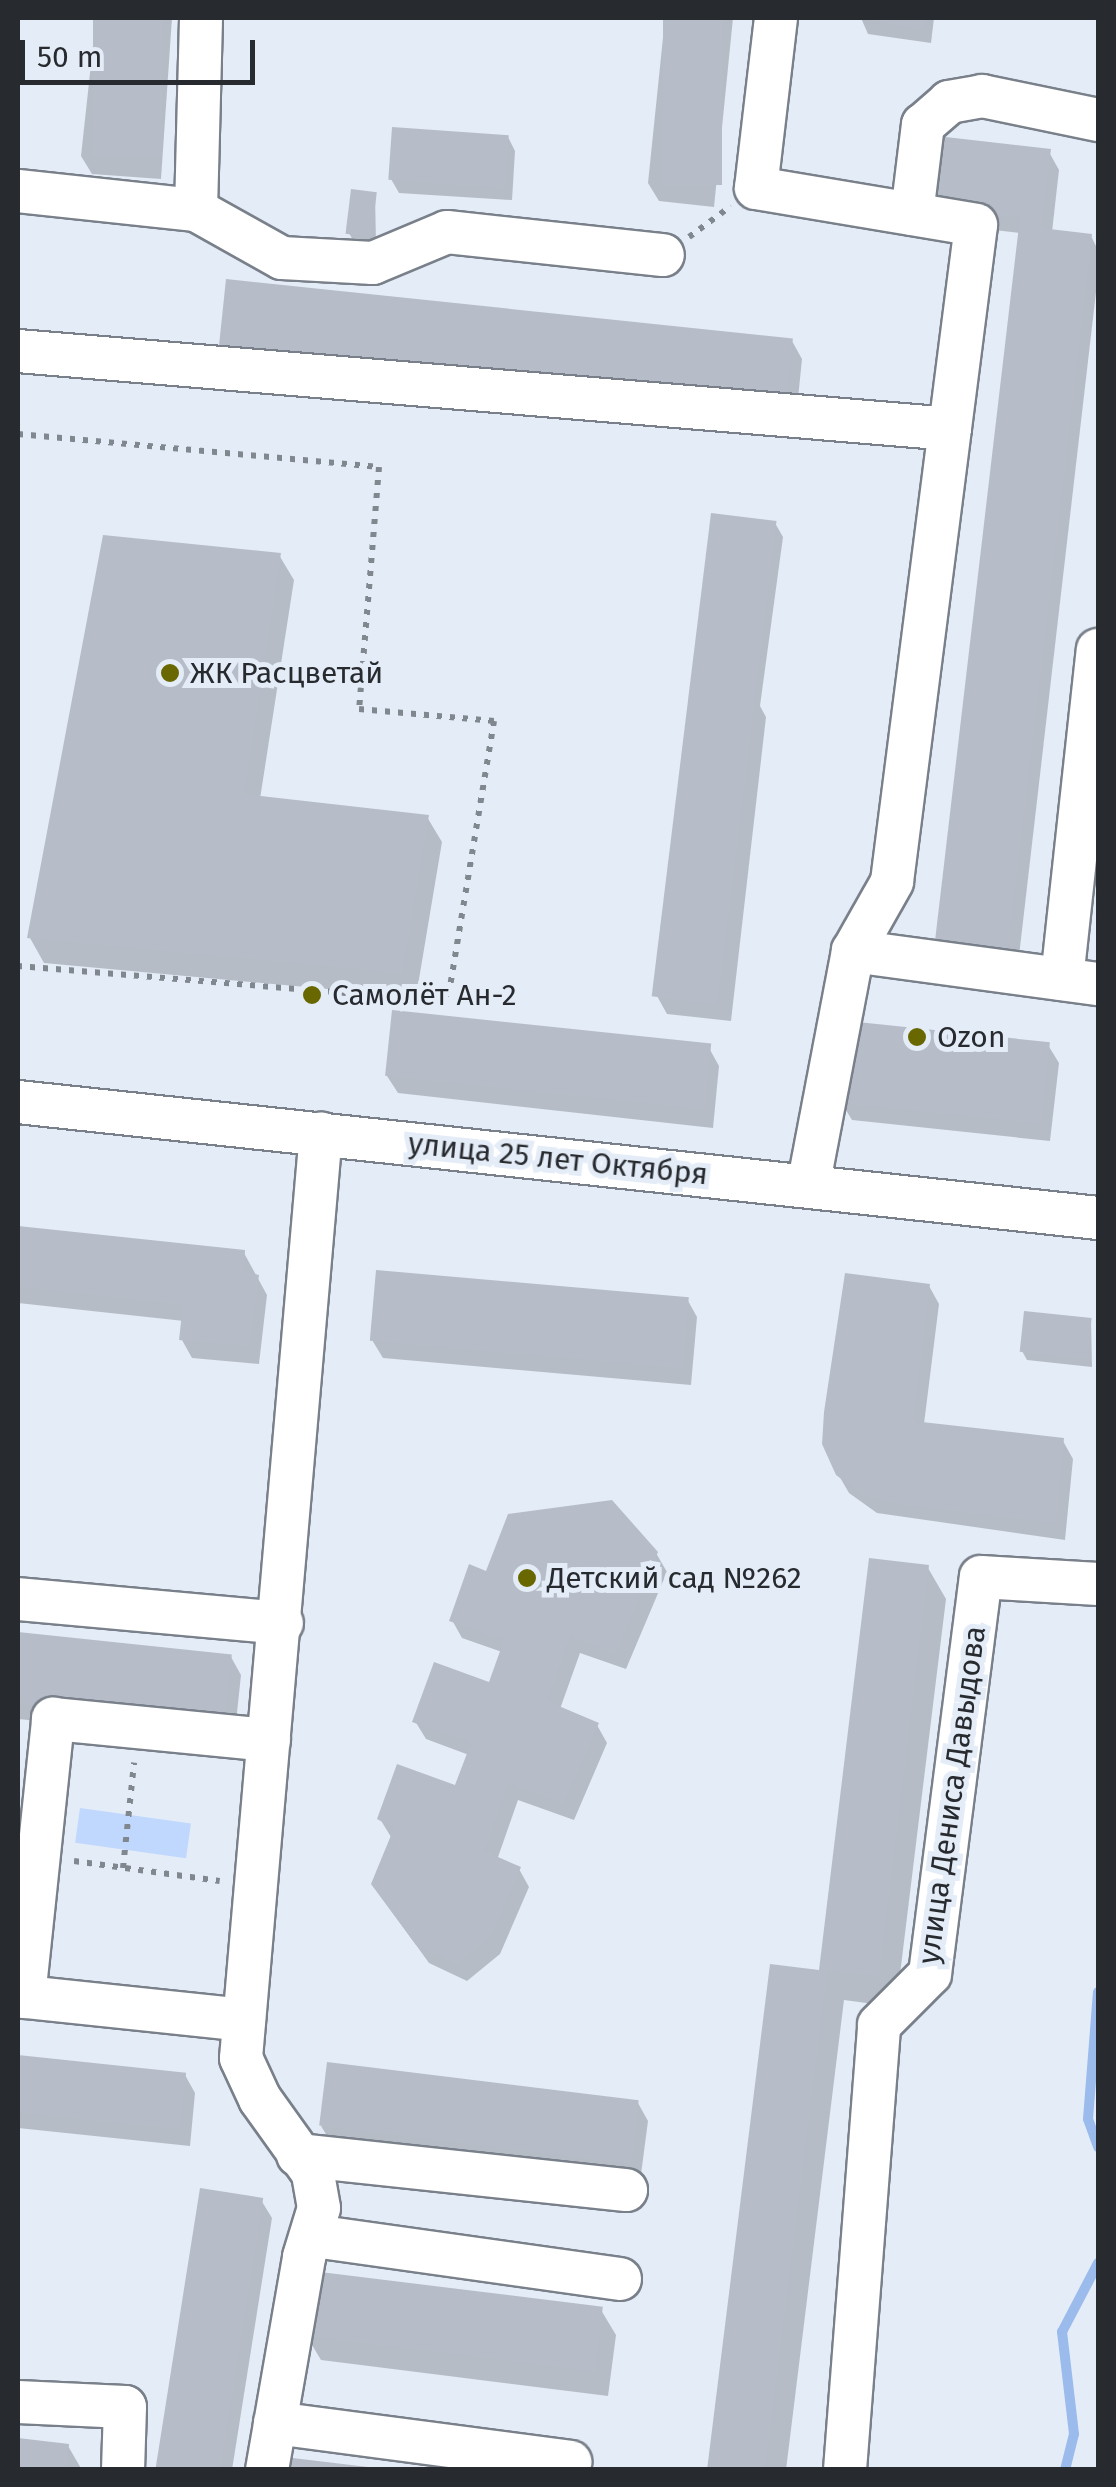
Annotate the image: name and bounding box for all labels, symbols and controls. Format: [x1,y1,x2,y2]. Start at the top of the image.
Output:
scale bar [25,20,260,82]
text: 50 m [37,39,102,75]
place label: ЖК Расцветай [190,655,383,691]
marker: ЖК Расцветай [159,662,181,684]
place label: Самолёт Ан-2 [332,977,517,1013]
marker: Самолёт Ан-2 [301,984,323,1006]
place label: Ozon [937,1019,1005,1055]
marker: Ozon [906,1026,928,1048]
street label: улица 25 лет Октября [406,1125,710,1193]
place label: Детский сад №262 [547,1560,802,1596]
marker: Детский сад №262 [516,1567,538,1589]
street label: улица Дениса Давыдова [910,1624,994,1966]

